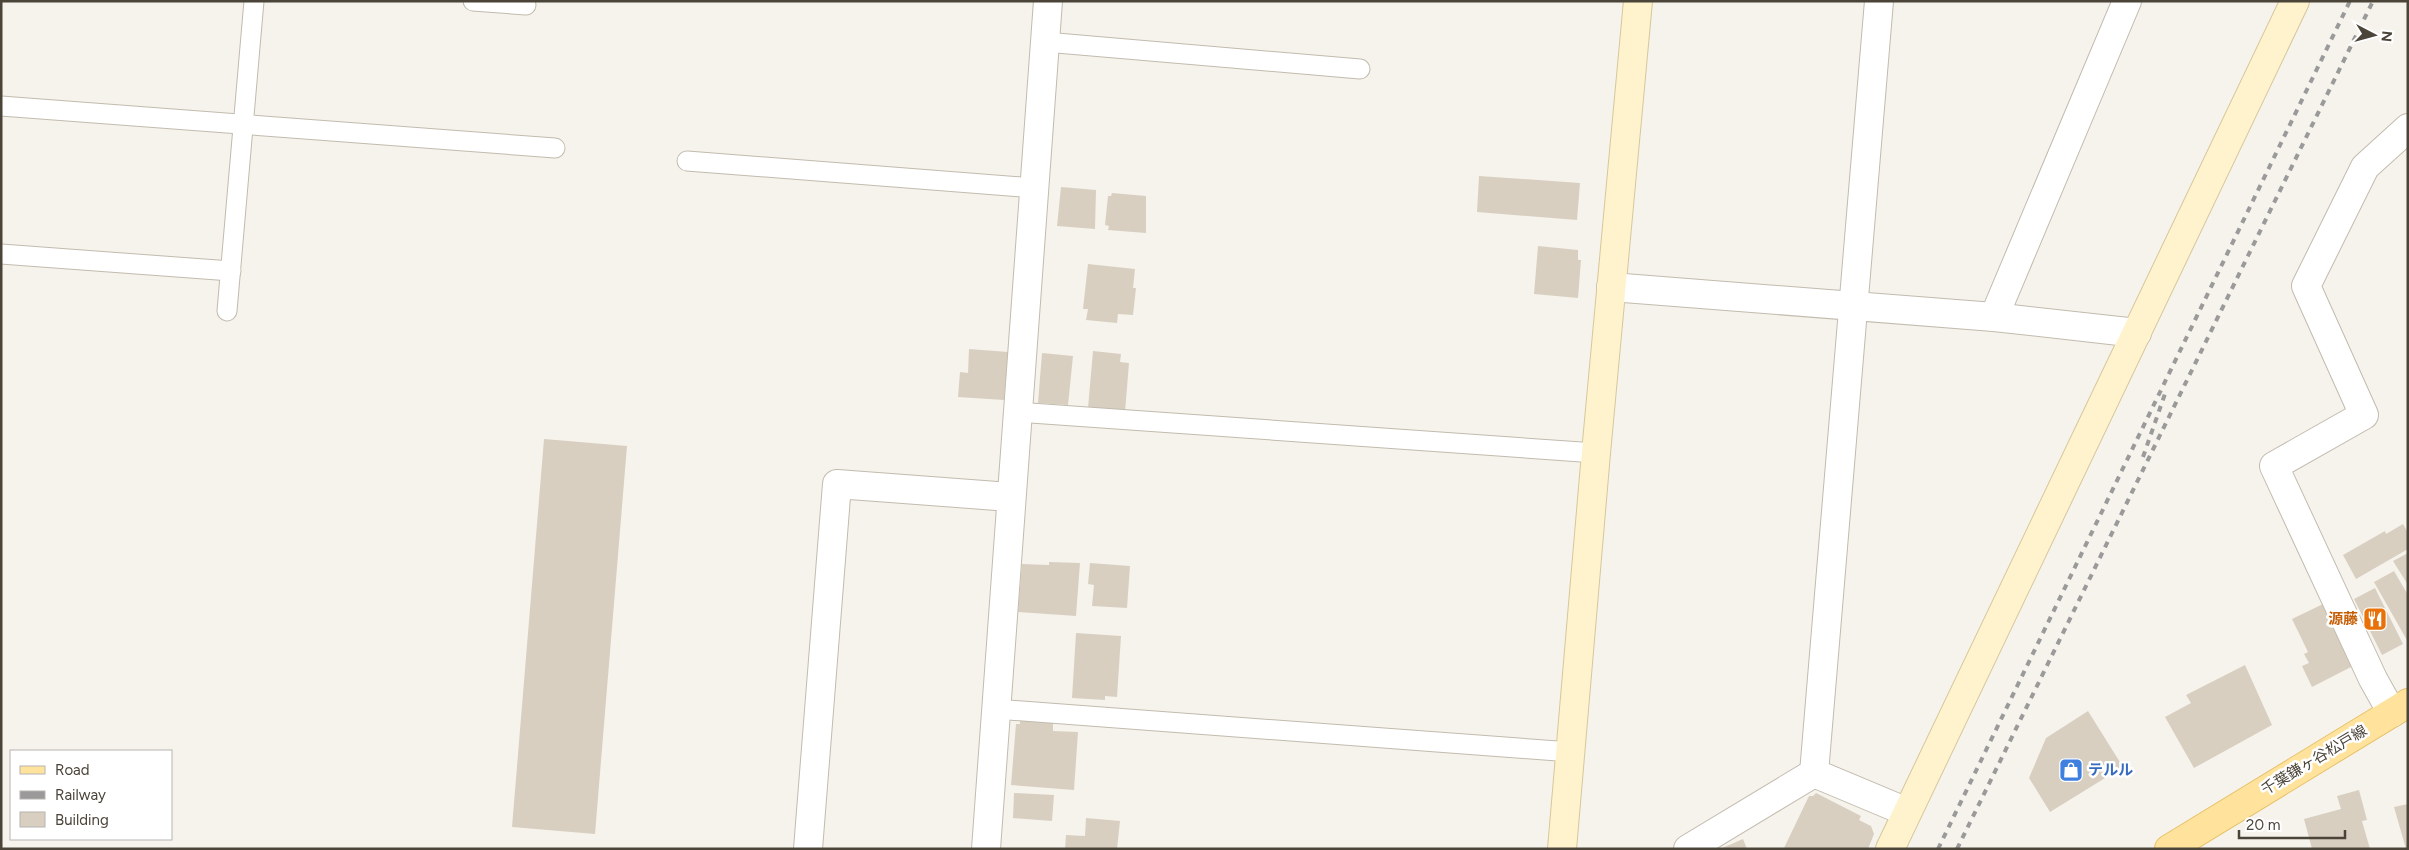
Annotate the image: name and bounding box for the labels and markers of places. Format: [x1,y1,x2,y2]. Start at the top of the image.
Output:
restaurant icon: 源藤 [2362,606,2388,632]
place label: 源藤 [2328,610,2358,628]
shop icon: テルル [2058,757,2084,783]
place label: テルル [2088,761,2133,779]

